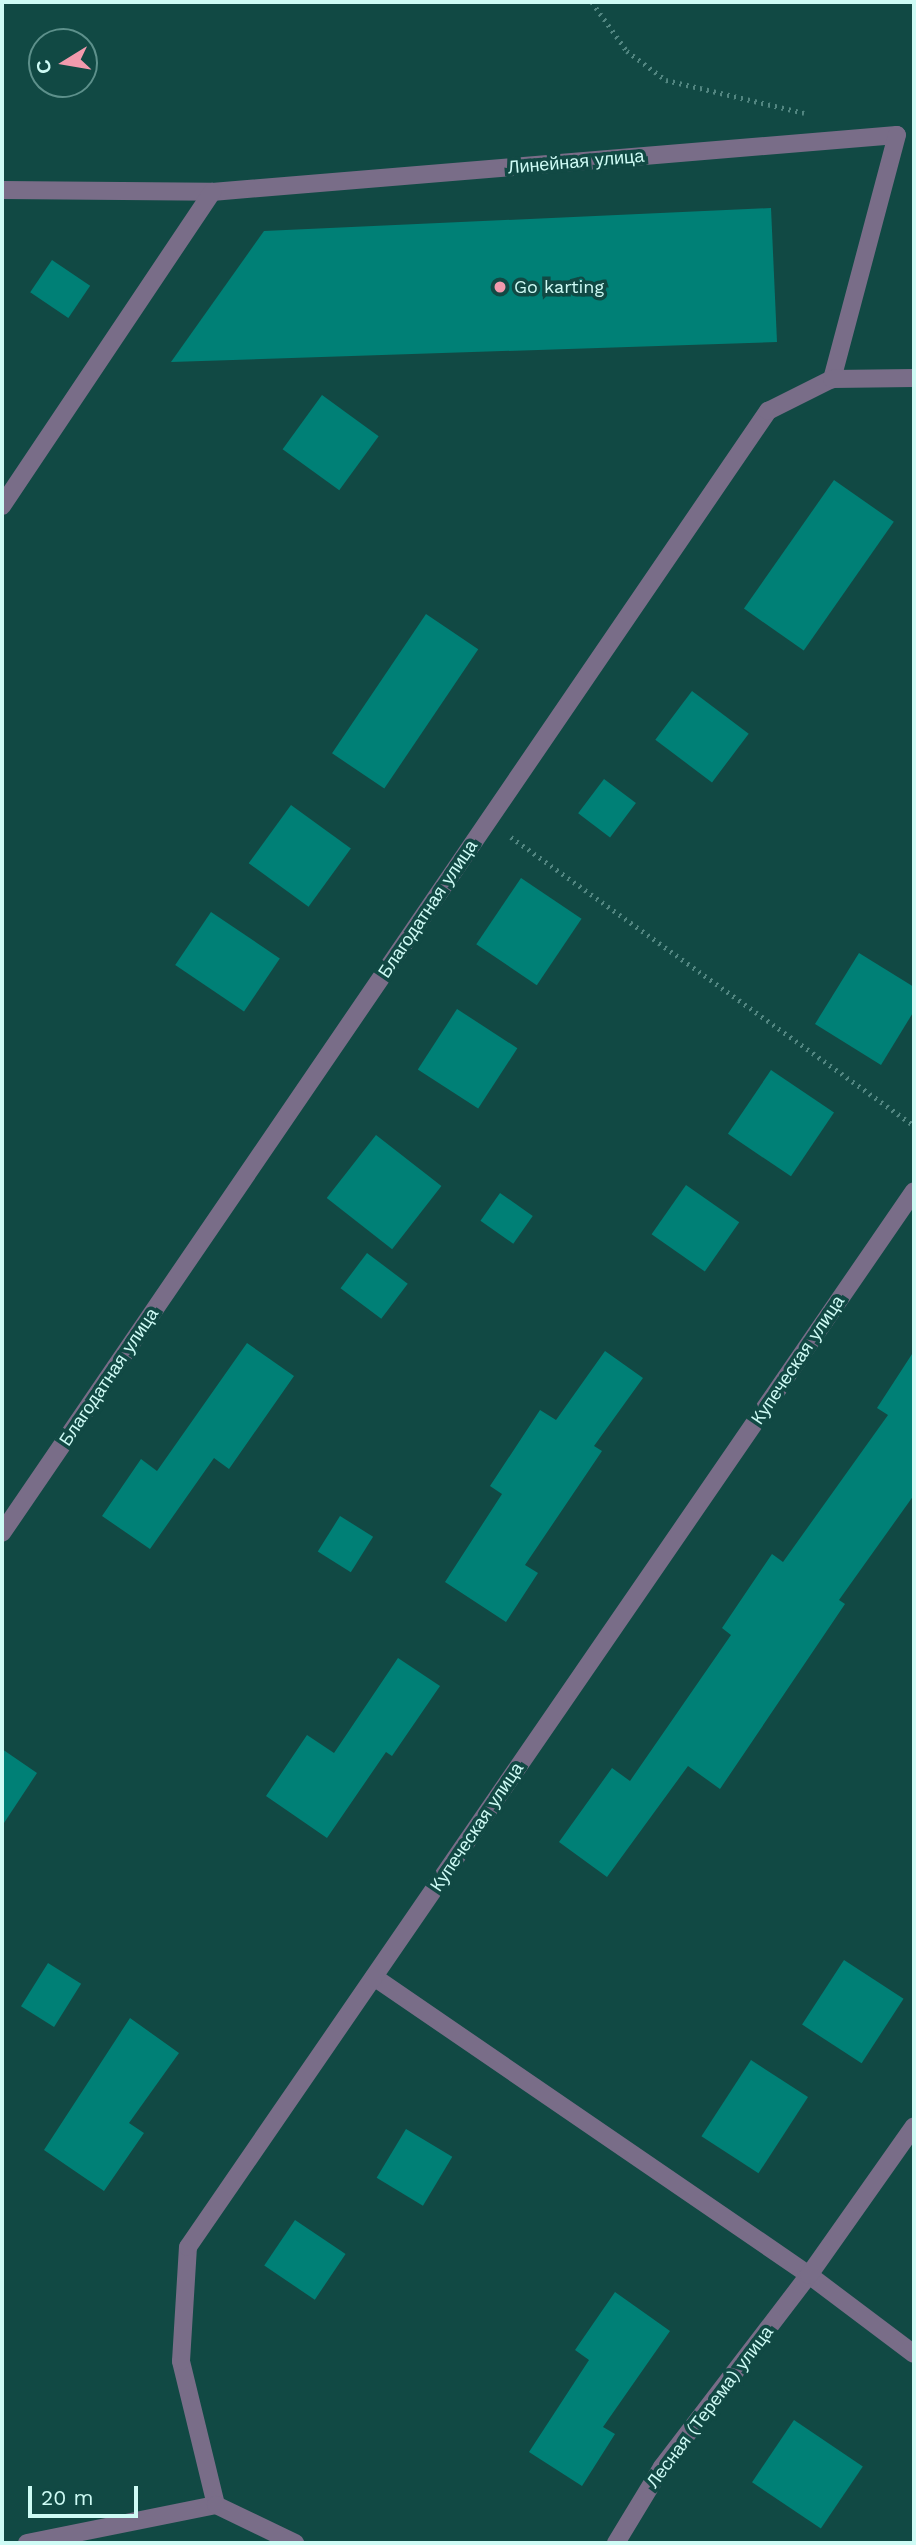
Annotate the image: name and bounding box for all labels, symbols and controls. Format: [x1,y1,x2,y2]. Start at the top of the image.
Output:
north arrow [28,28,98,98]
text: С [31,58,56,76]
street label: Линейная улица [507,145,645,179]
place label: Go karting [514,276,604,298]
marker: Go karting [492,279,508,295]
street label: Благодатная улица [374,836,482,982]
street label: Купеческая улица [747,1291,849,1429]
street label: Благодатная улица [55,1304,163,1450]
street label: Купеческая улица [426,1758,528,1896]
street label: Лесная (Терема) улица [642,2322,778,2492]
scale bar [32,2472,142,2516]
text: 20 m [41,2485,93,2510]

